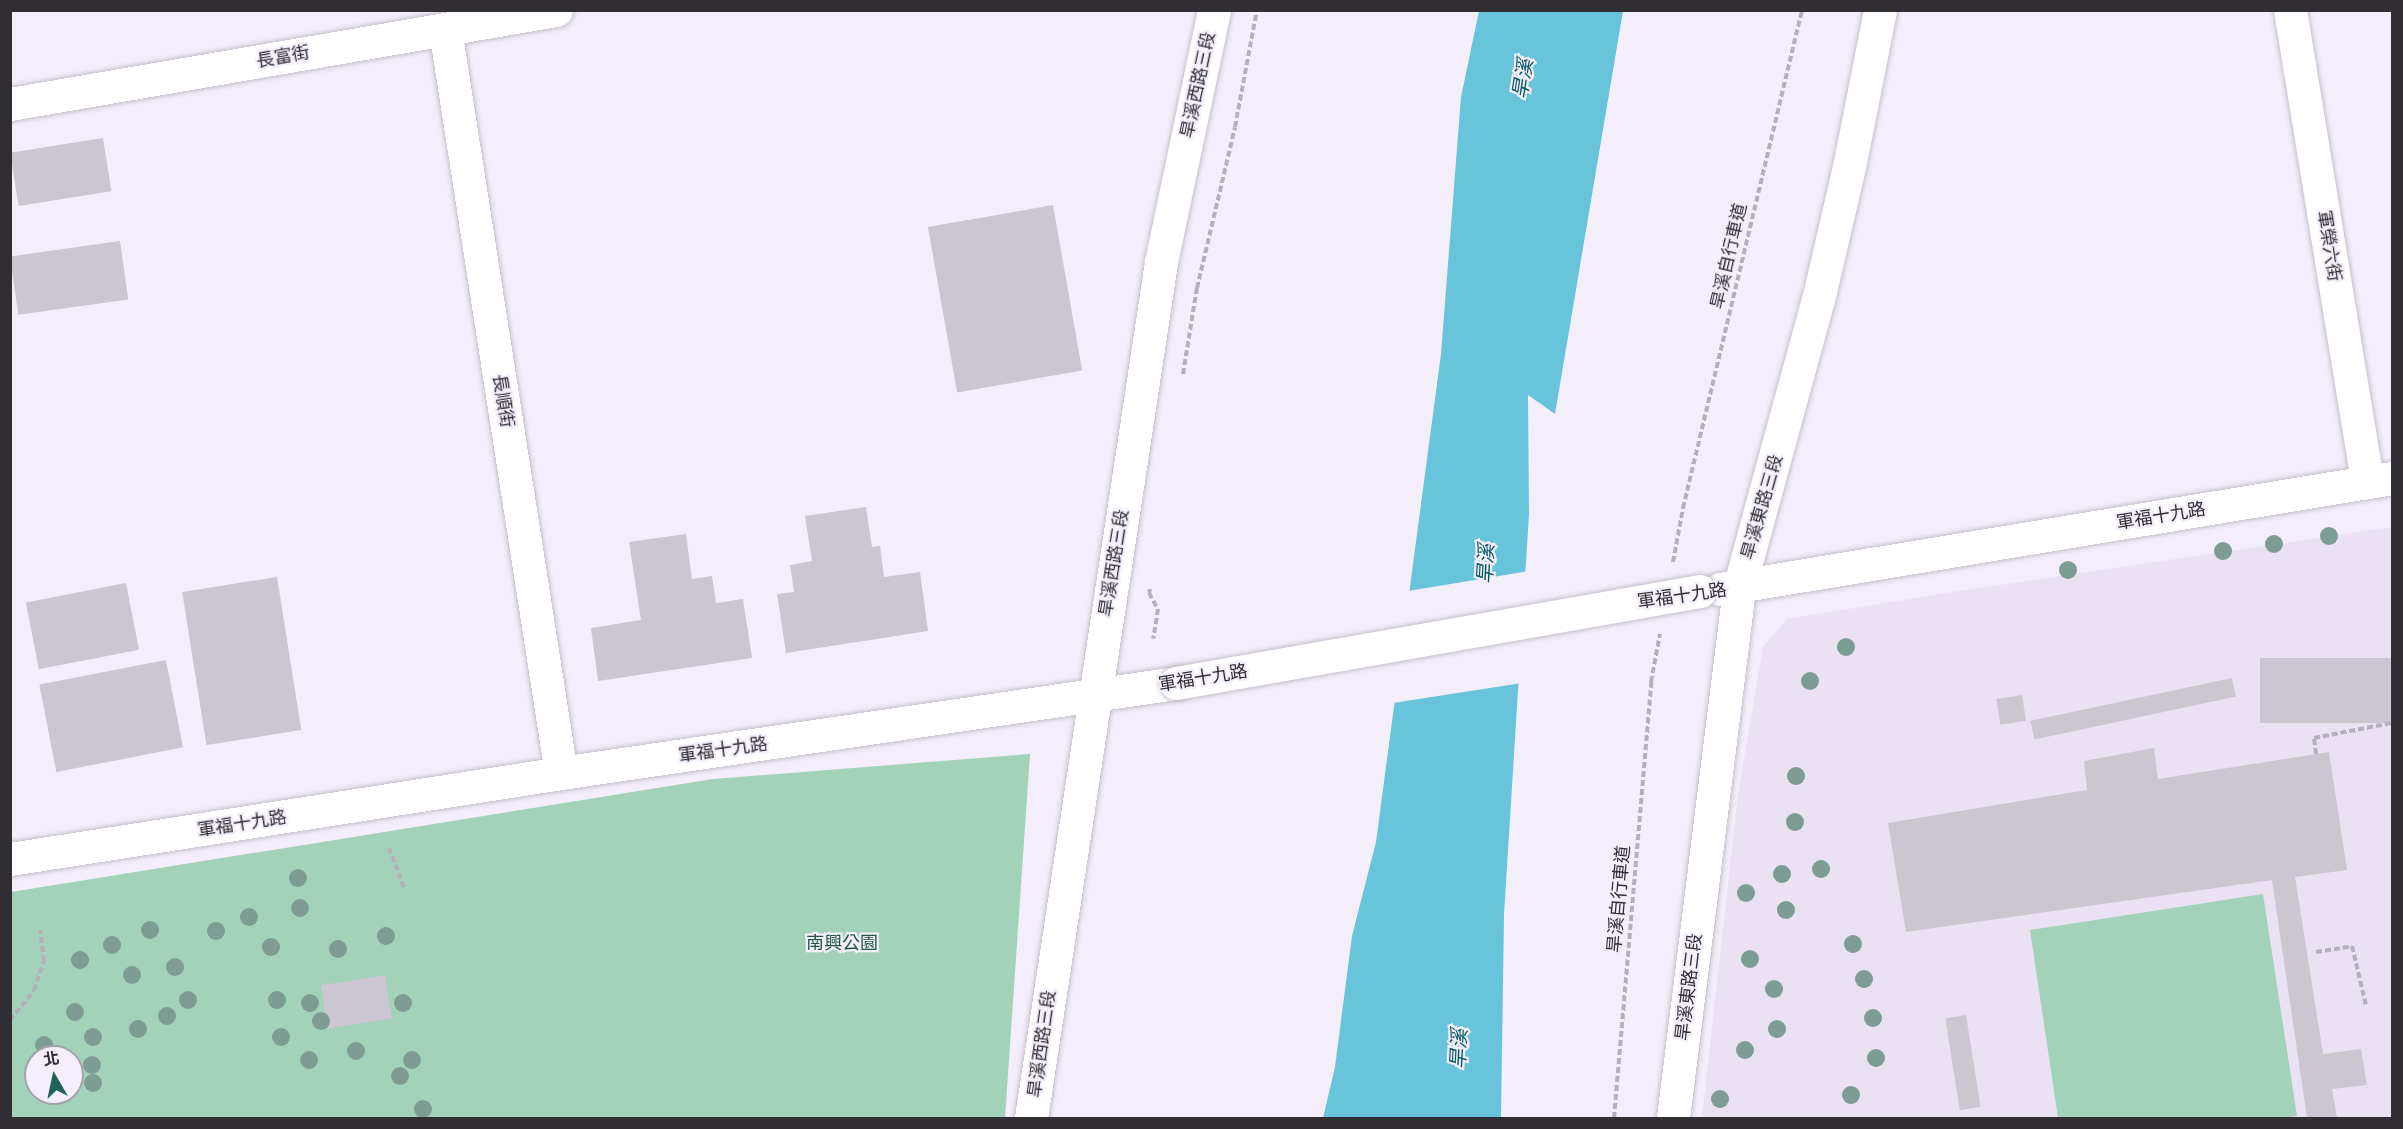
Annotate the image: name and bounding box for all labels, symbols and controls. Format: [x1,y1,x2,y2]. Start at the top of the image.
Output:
street label: 旱溪西路三段 [1176,30,1220,140]
street label: 長富街 [255,42,311,72]
water label: 旱溪 [1508,57,1538,101]
street label: 旱溪自行車道 [1706,201,1752,311]
street label: 軍榮六街 [2313,209,2345,283]
street label: 長順街 [488,373,518,429]
street label: 旱溪東路三段 [1737,452,1787,562]
street label: 軍福十九路 [2115,498,2207,534]
street label: 旱溪西路三段 [1095,508,1133,618]
water label: 旱溪 [1473,543,1499,585]
street label: 軍福十九路 [1636,579,1728,613]
street label: 軍福十九路 [1157,660,1249,696]
street label: 軍福十九路 [677,733,769,767]
street label: 軍福十九路 [196,806,288,842]
street label: 旱溪自行車道 [1604,844,1634,954]
park label: 南興公園 [806,932,878,954]
street label: 旱溪東路三段 [1672,932,1706,1042]
street label: 旱溪西路三段 [1024,989,1060,1099]
water label: 旱溪 [1446,1028,1472,1070]
north arrow [24,1045,84,1105]
text: 北 [42,1049,61,1068]

